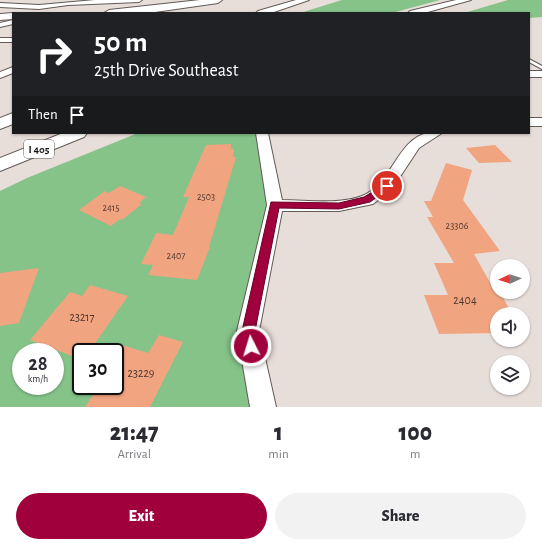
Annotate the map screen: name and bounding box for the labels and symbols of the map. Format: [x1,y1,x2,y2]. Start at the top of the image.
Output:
road number: I 405 [24,140,54,158]
pin [370,169,404,203]
house number: 2503 [197,192,215,202]
house number: 2415 [103,203,119,213]
house number: 23306 [446,221,469,231]
house number: 2407 [167,251,185,261]
north arrow [490,259,530,299]
house number: 2404 [453,294,477,306]
house number: 23217 [70,311,95,323]
position arrow [230,325,272,367]
speed limit sign: 30 [72,343,124,395]
house number: 23229 [128,367,155,379]

